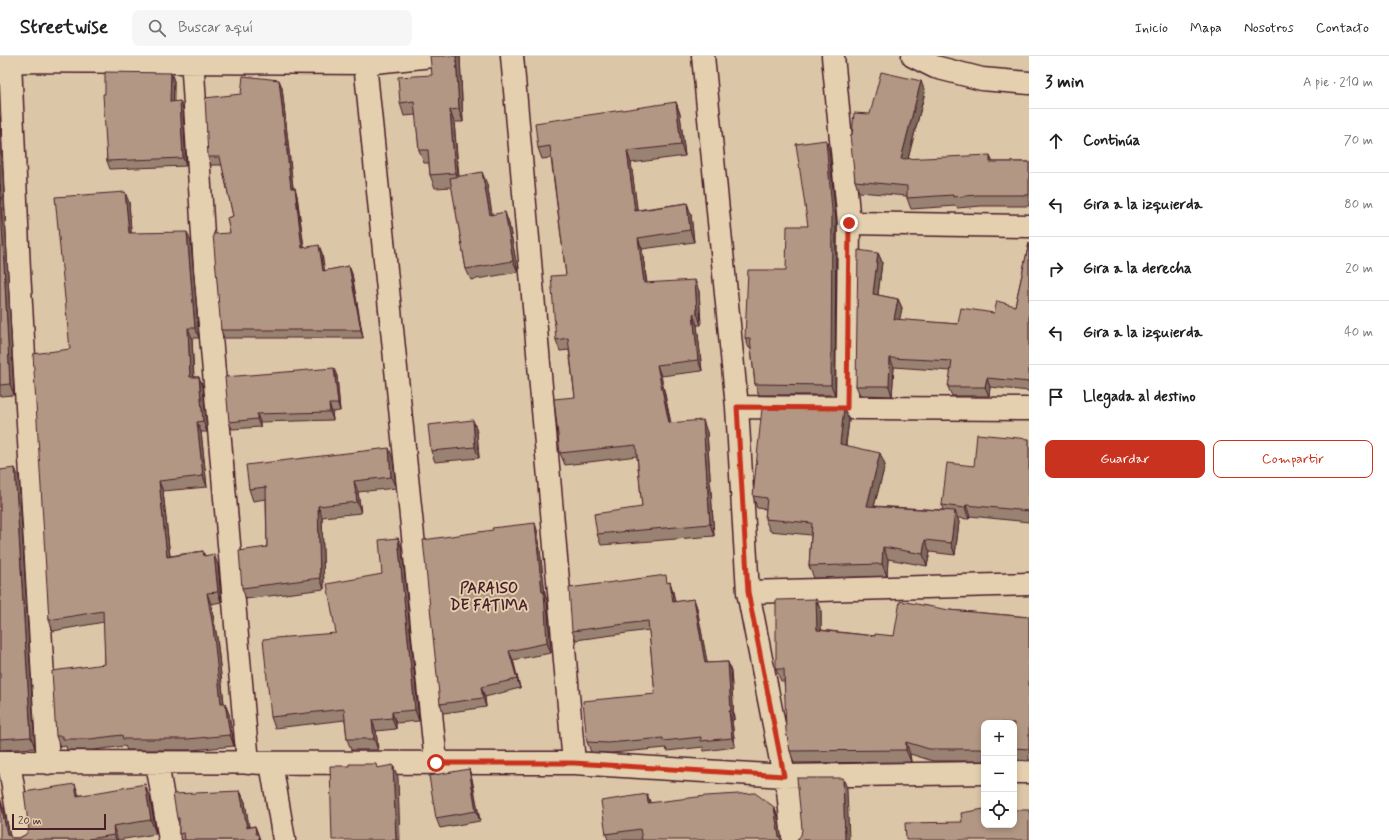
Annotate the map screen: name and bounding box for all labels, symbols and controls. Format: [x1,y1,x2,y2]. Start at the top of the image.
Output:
search box [132,10,412,46]
text: Streetwise [20,15,108,40]
icon: search [146,17,168,39]
text: Buscar aquí [178,18,253,38]
text: Inicio [1135,19,1168,37]
text: Mapa [1190,19,1222,37]
text: Nosotros [1244,19,1294,37]
text: Contacto [1316,19,1369,37]
text: 3 min [1045,71,1084,93]
text: A pie · 210 m [1303,74,1373,91]
icon: ahead [1045,130,1067,152]
text: Continúa [1083,131,1140,151]
text: 70 m [1344,132,1373,149]
icon: left [1045,194,1067,216]
text: Gira a la izquierda [1083,195,1202,215]
text: 80 m [1344,196,1373,213]
route end [840,214,858,232]
icon: right [1045,258,1067,280]
text: Gira a la derecha [1083,259,1192,279]
text: 20 m [1345,260,1373,277]
icon: left [1045,322,1067,344]
text: Gira a la izquierda [1083,323,1202,343]
text: 40 m [1344,324,1373,341]
icon: arrive [1045,386,1067,408]
text: Llegada al destino [1083,387,1196,407]
button: Guardar [1045,440,1205,478]
button: Compartir [1213,440,1373,478]
district label: PARAISO DE FATIMA [450,579,528,616]
map controls [981,720,1017,828]
button: + [981,720,1017,756]
route start [427,754,445,772]
button: − [981,756,1017,792]
button: locate [981,792,1017,828]
scale bar [12,812,106,831]
text: 20 m [18,814,41,828]

